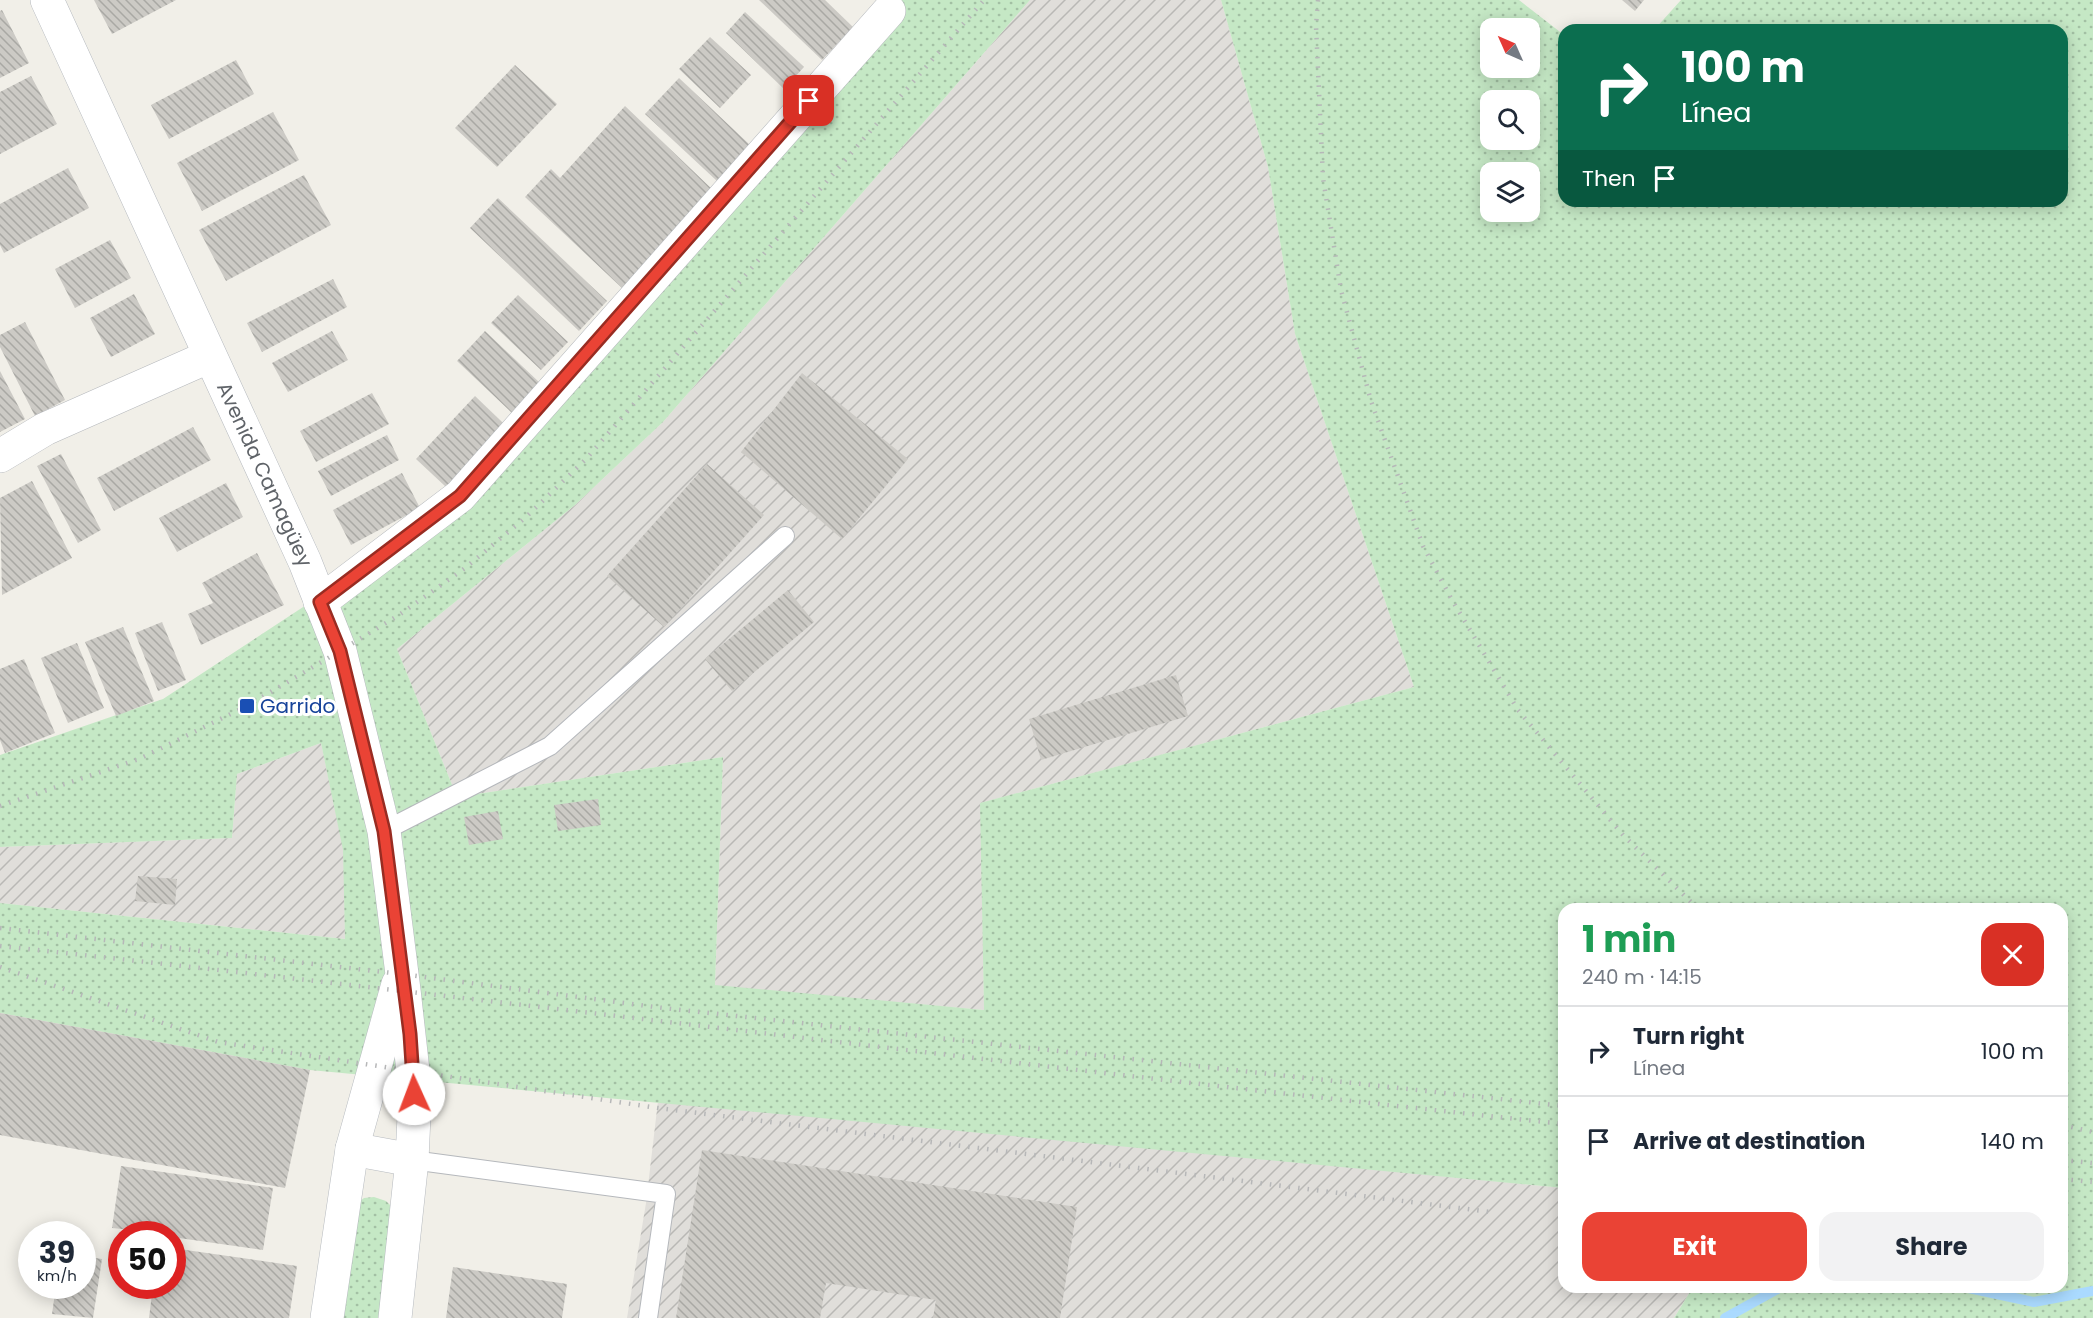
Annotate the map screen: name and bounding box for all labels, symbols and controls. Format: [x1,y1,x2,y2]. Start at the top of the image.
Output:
north arrow [1480,18,1540,78]
map controls [1480,18,1540,222]
text: 100 m [1681,38,1805,97]
icon: right [1582,48,1660,126]
pin [783,75,834,126]
icon: arrive [792,84,825,117]
button: search [1480,90,1540,150]
text: Línea [1681,94,1752,131]
button: layers [1480,162,1540,222]
icon: arrive [1648,162,1681,195]
text: Then [1582,163,1636,194]
street label: Avenida Camagüey [210,377,319,571]
place label: Garrido [260,692,335,720]
marker: Garrido [238,697,256,715]
text: 1 min [1582,914,1676,965]
button: close [1981,923,2044,986]
text: 240 m · 14:15 [1582,963,1702,991]
text: Turn right [1633,1021,1744,1052]
icon: right [1582,1035,1615,1068]
text: 100 m [1981,1036,2044,1067]
text: Línea [1633,1054,1685,1082]
position arrow [382,1062,446,1126]
icon: arrive [1582,1125,1615,1158]
text: Arrive at destination [1633,1126,1865,1157]
text: 140 m [1981,1126,2044,1157]
button: Exit [1582,1212,1807,1281]
button: Share [1819,1212,2044,1281]
speed limit sign: 50 [108,1221,186,1299]
text: 39 [39,1231,75,1274]
text: km/h [37,1265,77,1286]

